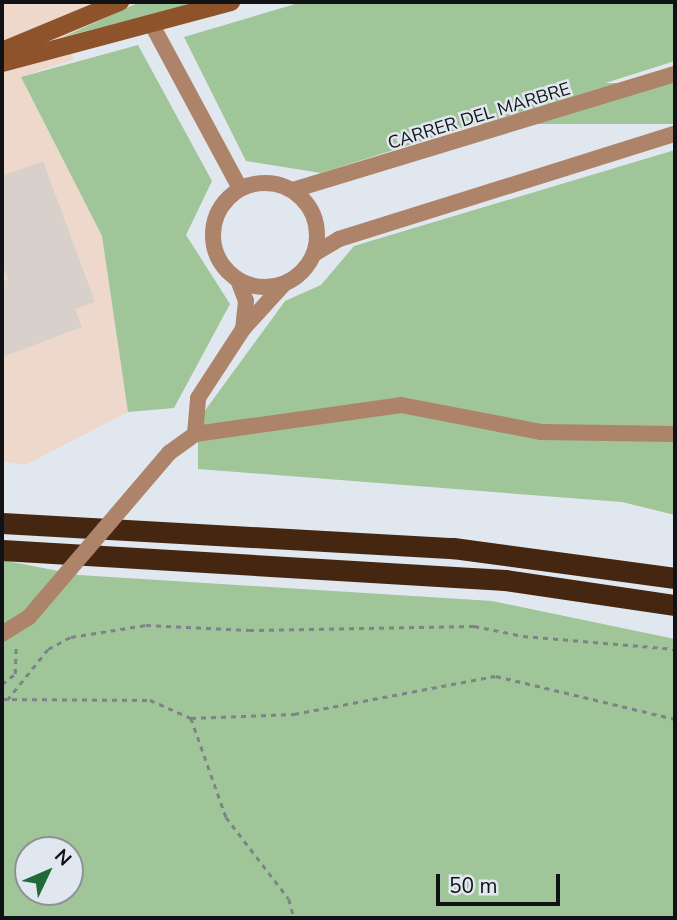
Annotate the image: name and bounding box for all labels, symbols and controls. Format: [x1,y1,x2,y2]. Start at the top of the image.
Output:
street label: CARRER DEL MARBRE [385,78,573,154]
north arrow [14,836,84,906]
text: N [48,844,77,872]
scale bar [439,860,563,904]
text: 50 m [449,872,498,900]

